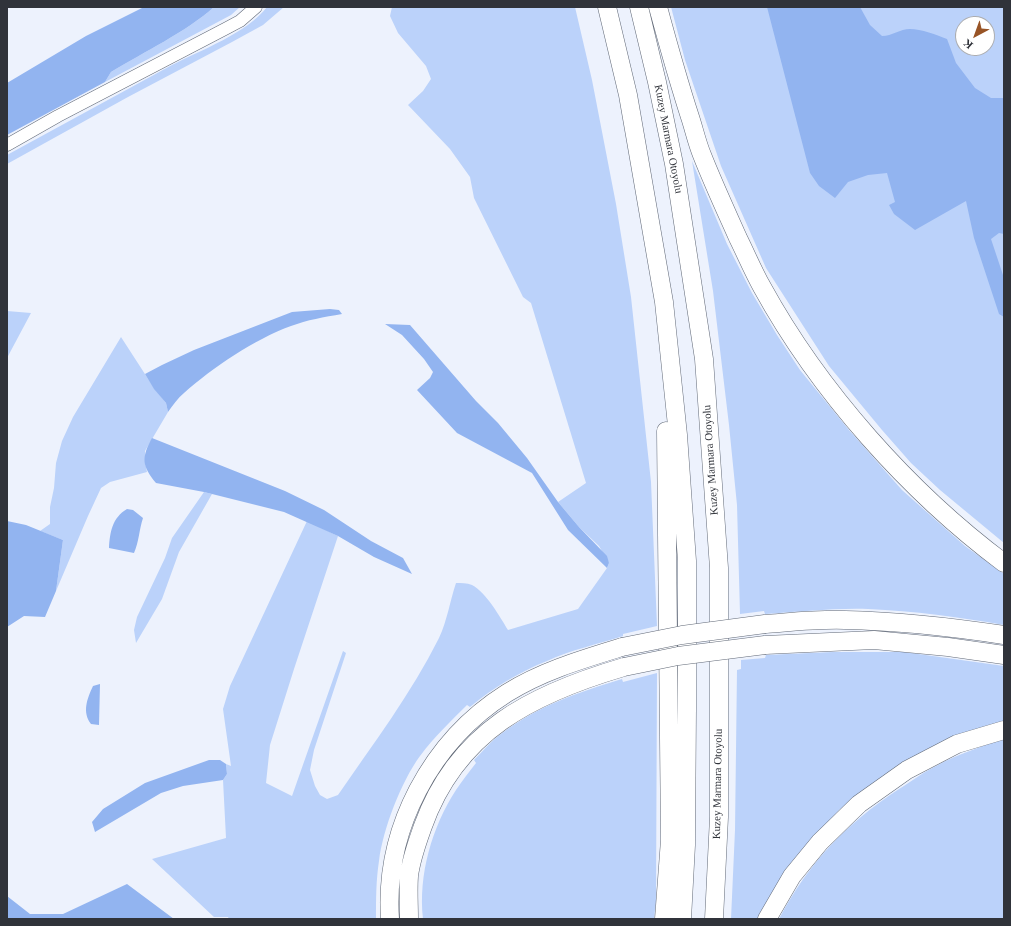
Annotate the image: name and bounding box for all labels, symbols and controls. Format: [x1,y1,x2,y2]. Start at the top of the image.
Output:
north arrow [955,16,995,56]
text: K [961,37,975,52]
street label: Kuzey Marmara Otoyolu [651,83,685,195]
street label: Kuzey Marmara Otoyolu [701,404,721,516]
street label: Kuzey Marmara Otoyolu [710,729,726,839]

